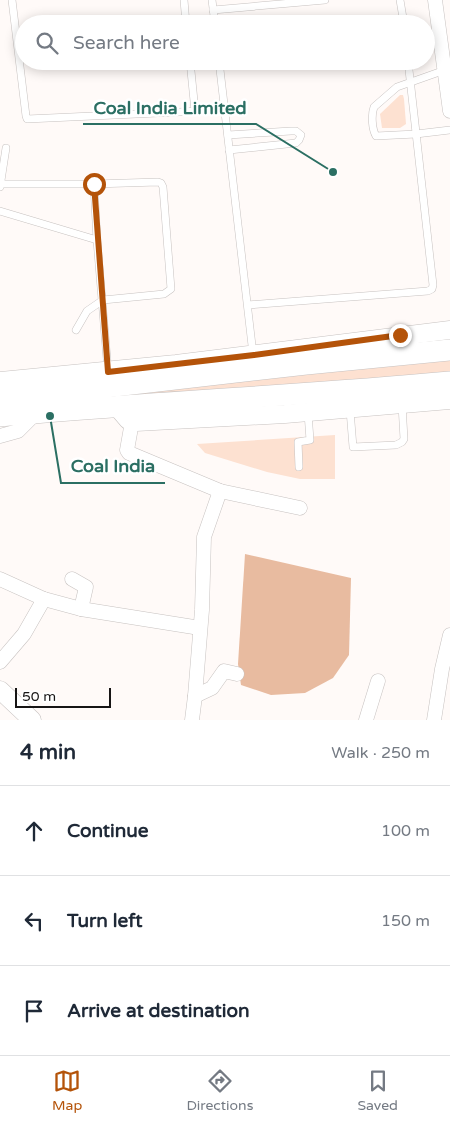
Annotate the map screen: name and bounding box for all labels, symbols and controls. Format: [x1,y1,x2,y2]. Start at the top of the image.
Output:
search box [15,15,435,70]
icon: search [33,29,61,57]
text: Search here [73,32,180,54]
callout: Coal India Limited [83,91,256,124]
text: Coal India Limited [93,97,247,119]
route start [83,173,106,196]
route end [389,324,412,347]
callout: Coal India [61,450,165,483]
text: Coal India [71,455,155,477]
scale bar [15,685,111,708]
text: 50 m [22,688,56,705]
text: 4 min [20,740,76,765]
text: Walk · 250 m [331,743,430,763]
icon: ahead [20,817,48,845]
text: Continue [67,820,149,842]
text: 100 m [381,821,430,841]
icon: left [20,907,48,935]
text: Turn left [67,910,143,932]
text: 150 m [381,911,430,931]
icon: arrive [20,997,48,1025]
text: Arrive at destination [67,1000,250,1022]
tab: Map [52,1067,82,1114]
tab: Directions [186,1067,253,1114]
tab: Saved [357,1067,398,1114]

